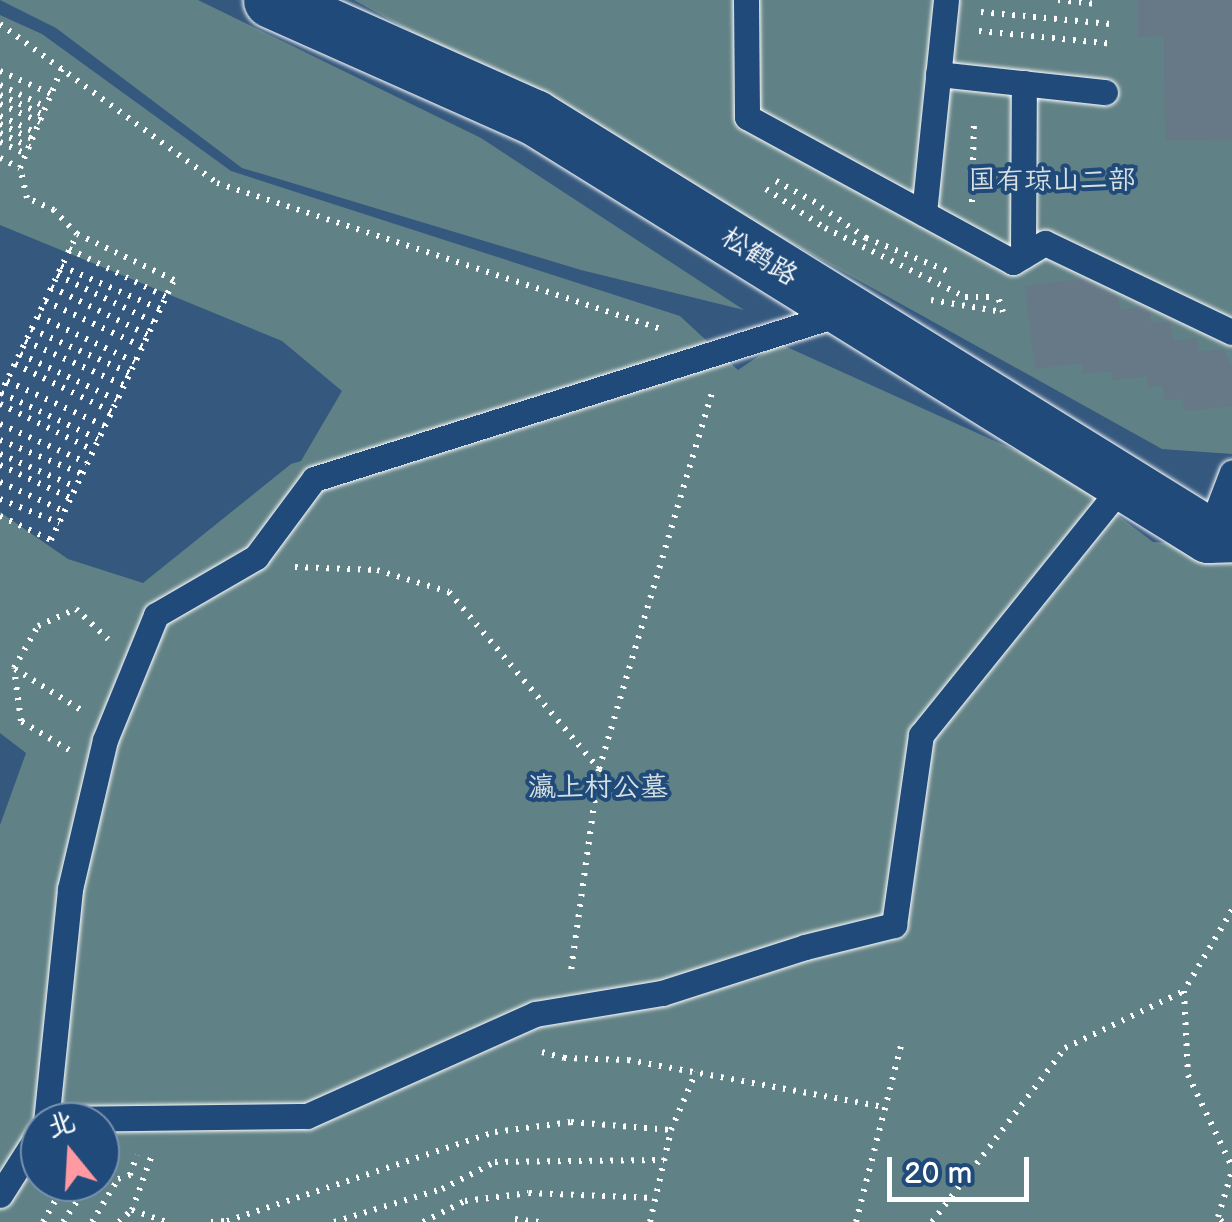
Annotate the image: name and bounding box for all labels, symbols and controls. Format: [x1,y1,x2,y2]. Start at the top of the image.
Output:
park label: 国有琼山二部 [968,164,1136,198]
street label: 松鹤路 [714,220,804,294]
park label: 瀛上村公墓 [528,771,668,805]
north arrow [20,1102,120,1202]
text: 北 [43,1105,80,1145]
scale bar [892,1137,1034,1199]
text: 20 m [904,1156,972,1192]

